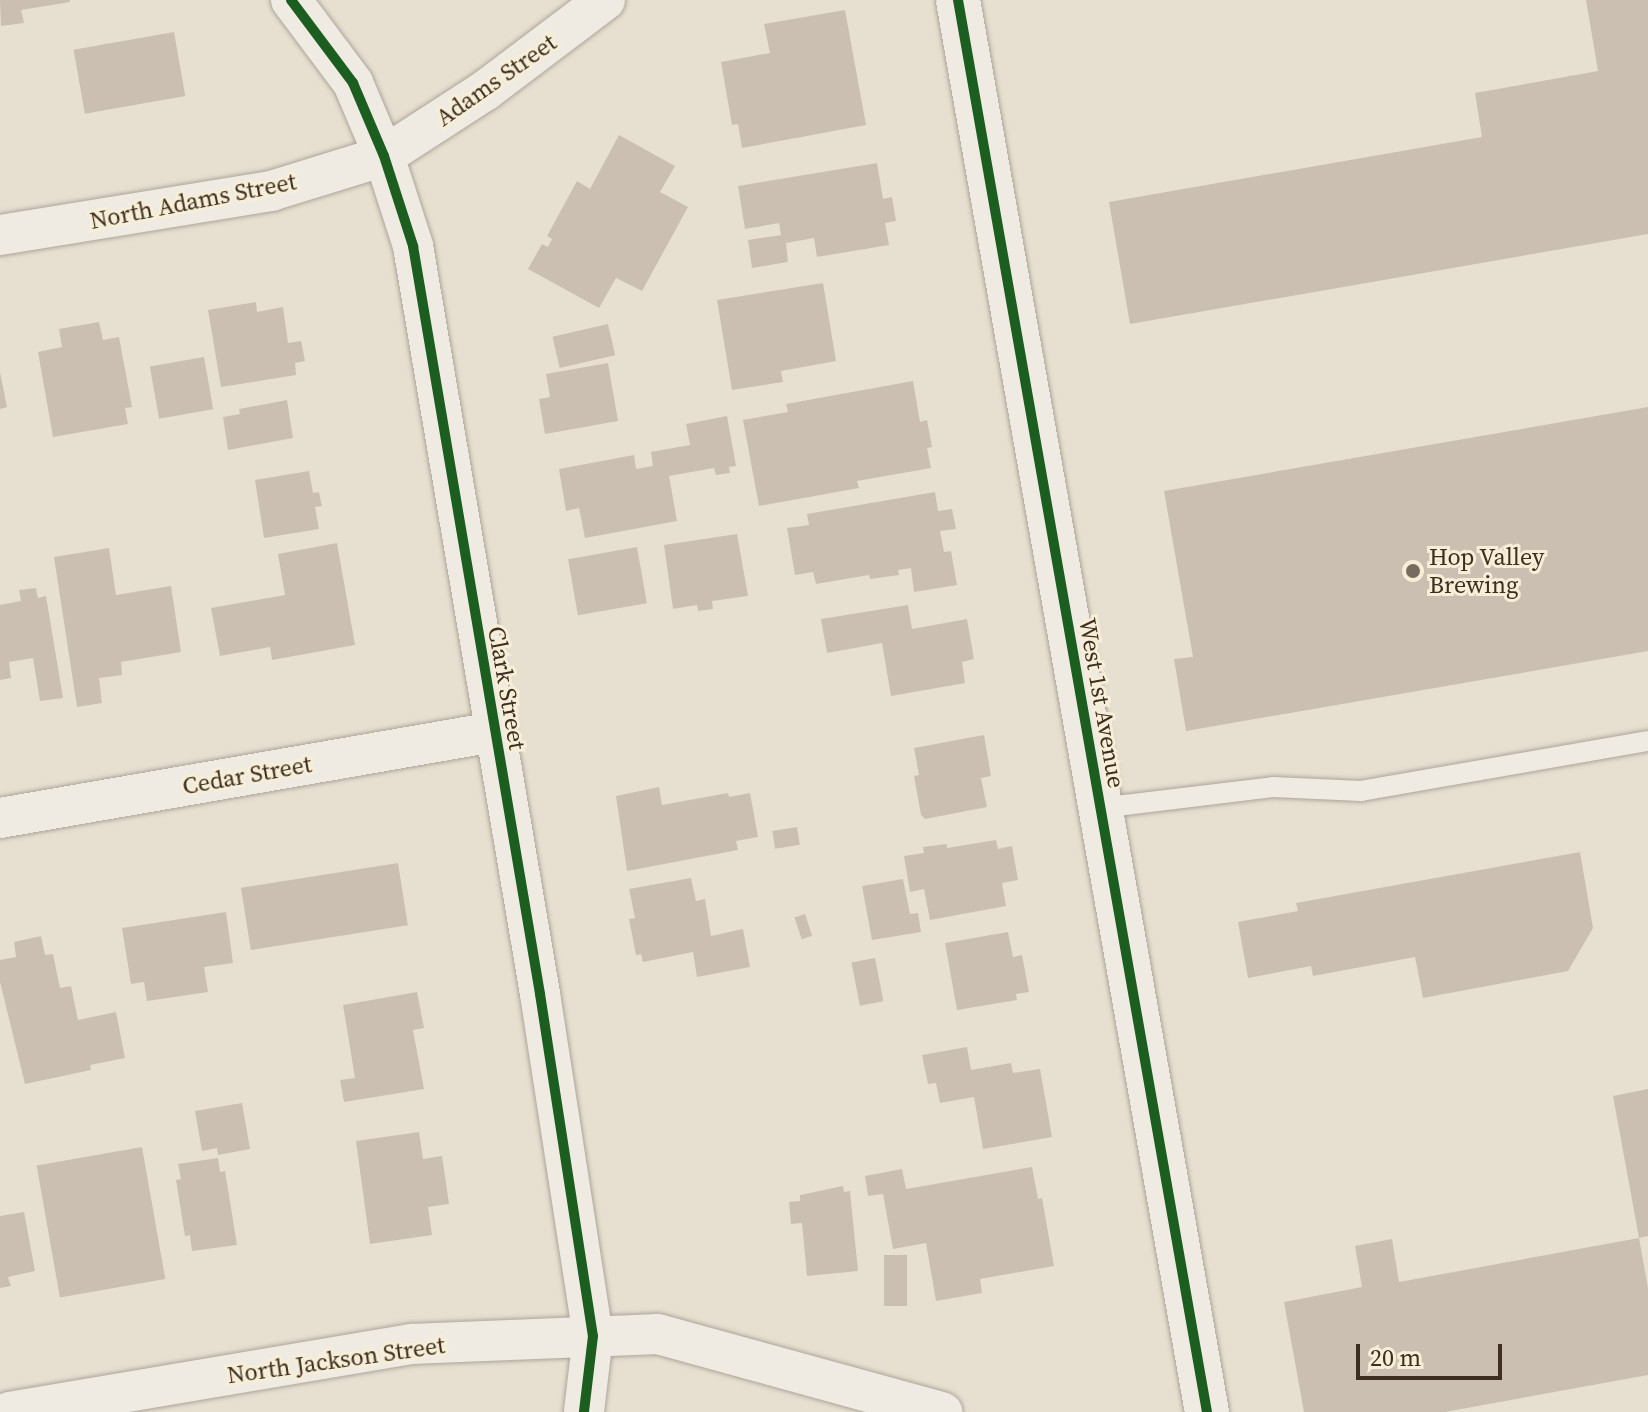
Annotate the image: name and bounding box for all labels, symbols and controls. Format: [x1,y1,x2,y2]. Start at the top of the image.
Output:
street label: Adams Street [430,28,562,132]
street label: North Adams Street [87,167,299,235]
place label: Hop Valley Brewing [1429,543,1545,599]
marker: Hop Valley Brewing [1404,562,1422,580]
street label: West 1st Avenue [1073,616,1131,790]
street label: Clark Street [482,624,532,752]
street label: Cedar Street [180,749,314,801]
scale bar [1360,1328,1506,1378]
street label: North Jackson Street [225,1330,447,1390]
text: 20 m [1370,1341,1421,1374]

